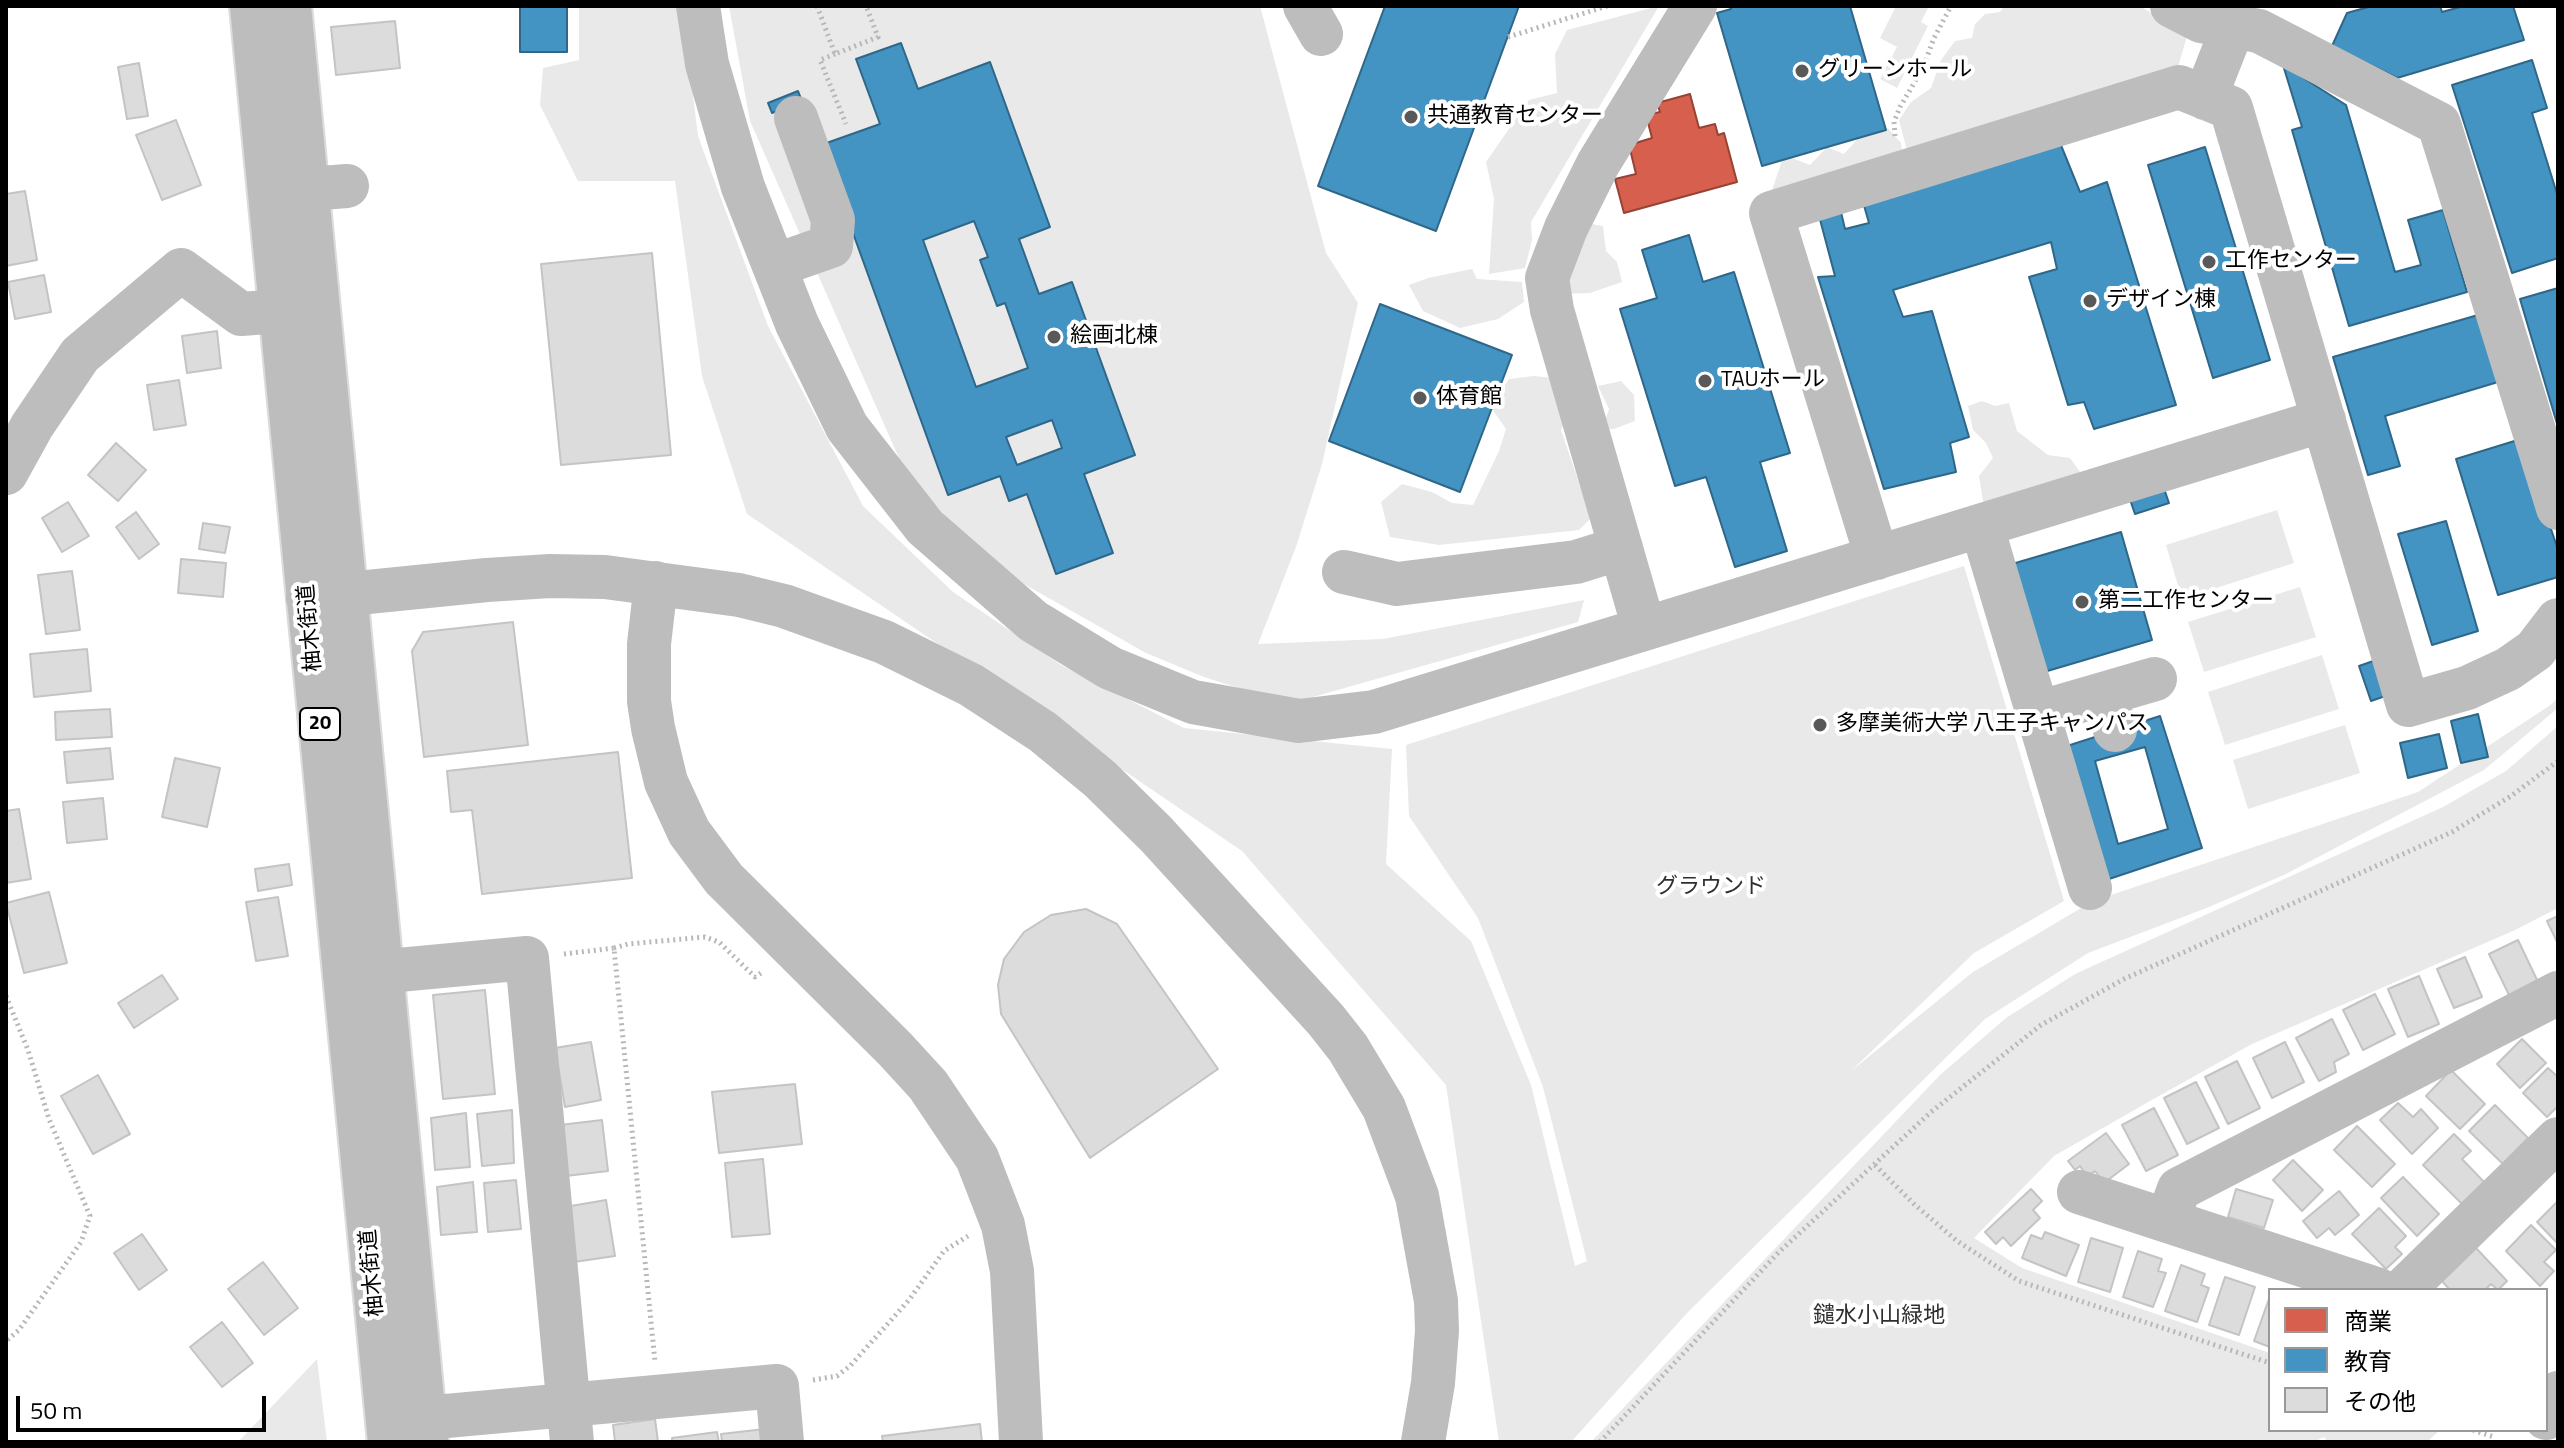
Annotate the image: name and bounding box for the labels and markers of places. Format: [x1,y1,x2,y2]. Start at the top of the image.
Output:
place label: グリーンホール [1818,58,1972,84]
marker: グリーンホール [1793,62,1811,80]
place label: 共通教育センター [1427,104,1603,130]
marker: 共通教育センター [1402,108,1420,126]
place label: 工作センター [2225,249,2357,275]
marker: 工作センター [2200,253,2218,271]
place label: デザイン棟 [2106,288,2216,314]
marker: デザイン棟 [2081,292,2099,310]
place label: 絵画北棟 [1070,324,1158,350]
marker: 絵画北棟 [1045,328,1063,346]
place label: TAUホール [1721,368,1825,394]
marker: TAUホール [1696,372,1714,390]
place label: 体育館 [1436,385,1502,411]
marker: 体育館 [1411,389,1429,407]
place label: 第二工作センター [2098,589,2274,615]
marker: 第二工作センター [2073,593,2091,611]
place label: 多摩美術大学 八王子キャンパス [1836,712,2149,738]
marker: 多摩美術大学 八王子キャンパス [1811,716,1829,734]

